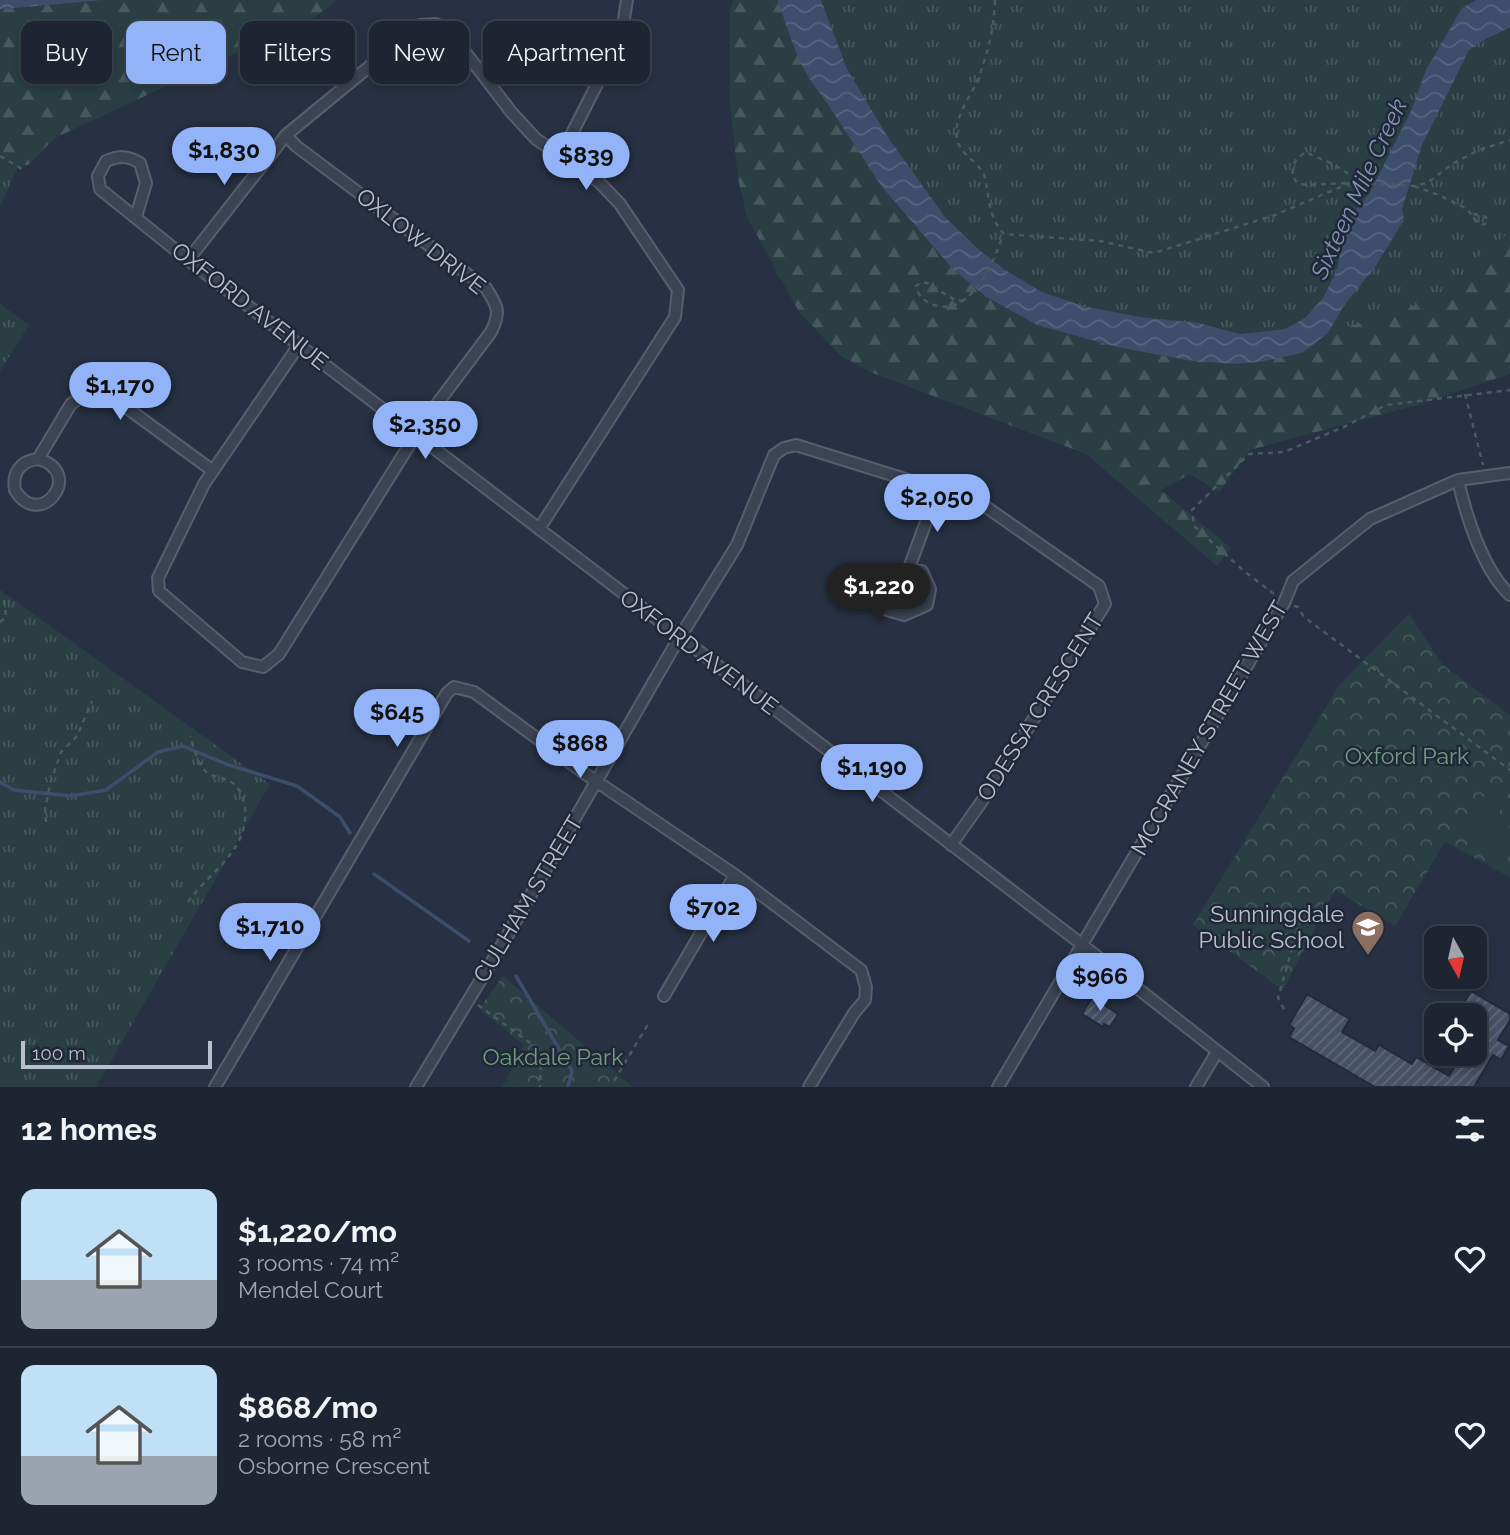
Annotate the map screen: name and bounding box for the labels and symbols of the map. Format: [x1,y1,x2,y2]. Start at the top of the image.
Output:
water label: Sixteen Mile Creek [1304,94,1413,285]
pin: $1,830 [167,128,281,187]
pin: $839 [545,132,627,192]
street label: OXLOW DRIVE [351,182,491,299]
street label: OXFORD AVENUE [167,236,334,375]
pin: $1,170 [63,362,177,422]
pin: $2,350 [368,402,482,461]
pin: $2,050 [880,475,994,534]
pin: $1,220 [822,564,936,623]
street label: OXFORD AVENUE [615,583,784,720]
street label: MCCRANEY STREET WEST [1125,596,1293,860]
street label: ODESSA CRESCENT [971,608,1108,806]
pin: $645 [356,690,438,749]
pin: $868 [539,720,621,780]
park label: Oxford Park [1345,742,1469,769]
pin: $1,190 [815,744,929,804]
street label: CULHAM STREET [467,810,588,987]
pin: $702 [672,884,754,944]
place label: Sunningdale Public School [1198,900,1345,953]
pin: $1,710 [213,904,327,963]
school or university icon: Sunningdale Public School [1349,908,1387,957]
north arrow [1424,926,1488,989]
pin: $966 [1059,954,1141,1013]
scale bar [21,1038,212,1070]
park label: Oakdale Park [483,1043,623,1070]

